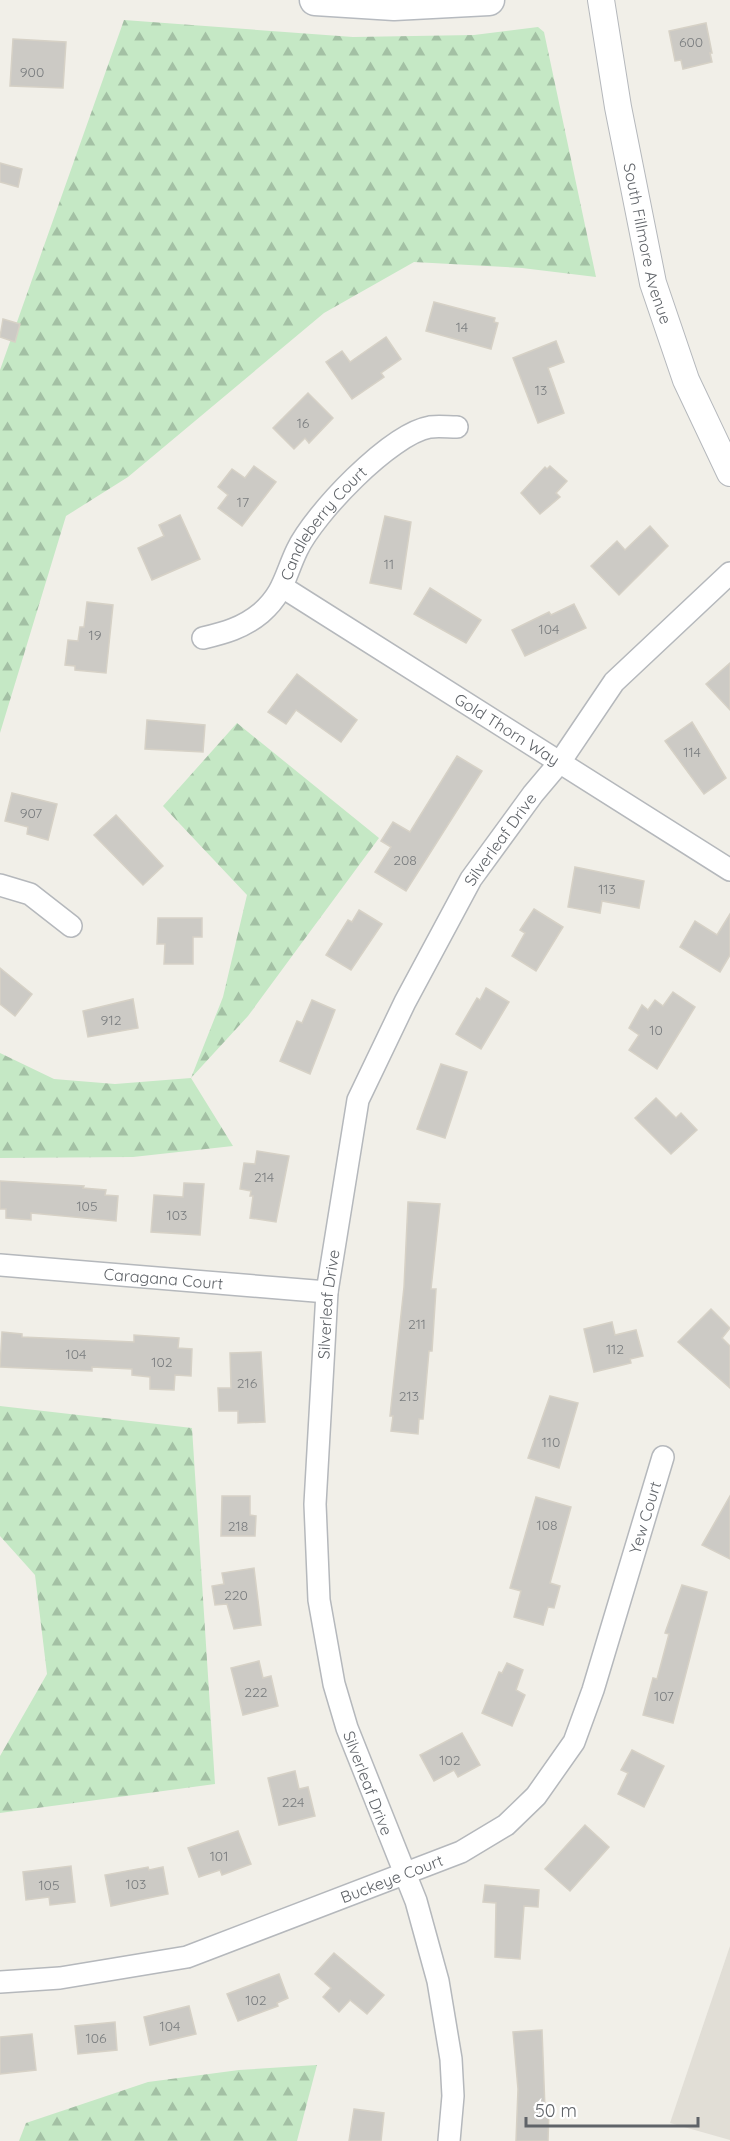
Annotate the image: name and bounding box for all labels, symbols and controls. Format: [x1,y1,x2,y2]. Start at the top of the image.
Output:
house number: 600 [679,33,703,51]
house number: 900 [20,63,44,81]
street label: South Fillmore Avenue [619,161,676,327]
house number: 14 [456,318,468,336]
house number: 13 [535,381,547,399]
house number: 16 [297,414,310,432]
street label: Candleberry Court [276,462,371,583]
house number: 17 [237,493,249,511]
house number: 11 [384,555,394,573]
house number: 104 [539,620,559,638]
house number: 19 [89,626,102,644]
street label: Gold Thorn Way [451,688,564,770]
house number: 114 [683,743,701,761]
street label: Silverleaf Drive [459,789,541,889]
house number: 907 [20,804,42,822]
house number: 208 [393,851,417,869]
house number: 113 [598,880,616,898]
house number: 912 [101,1011,122,1029]
house number: 10 [649,1021,663,1039]
house number: 214 [254,1168,274,1186]
house number: 105 [76,1197,98,1215]
house number: 103 [167,1206,187,1224]
street label: Silverleaf Drive [313,1248,344,1360]
street label: Caragana Court [103,1264,224,1293]
house number: 211 [408,1315,426,1333]
house number: 112 [606,1340,624,1358]
house number: 104 [66,1345,86,1363]
house number: 102 [151,1353,173,1371]
house number: 216 [237,1374,258,1392]
house number: 213 [399,1387,419,1405]
house number: 110 [542,1433,560,1451]
street label: Yew Court [625,1479,665,1556]
house number: 108 [536,1516,558,1534]
house number: 218 [228,1517,248,1535]
house number: 220 [224,1586,248,1604]
house number: 222 [244,1683,268,1701]
house number: 107 [654,1687,674,1705]
street label: Silverleaf Drive [339,1728,397,1838]
house number: 102 [439,1751,461,1769]
house number: 224 [282,1793,304,1811]
house number: 101 [210,1847,228,1865]
street label: Buckeye Court [337,1850,446,1907]
house number: 103 [126,1875,146,1893]
house number: 105 [38,1876,60,1894]
house number: 102 [245,1991,267,2009]
house number: 104 [160,2017,180,2035]
house number: 106 [85,2029,107,2047]
scale bar [526,2090,698,2128]
text: 50 m [535,2099,577,2122]

